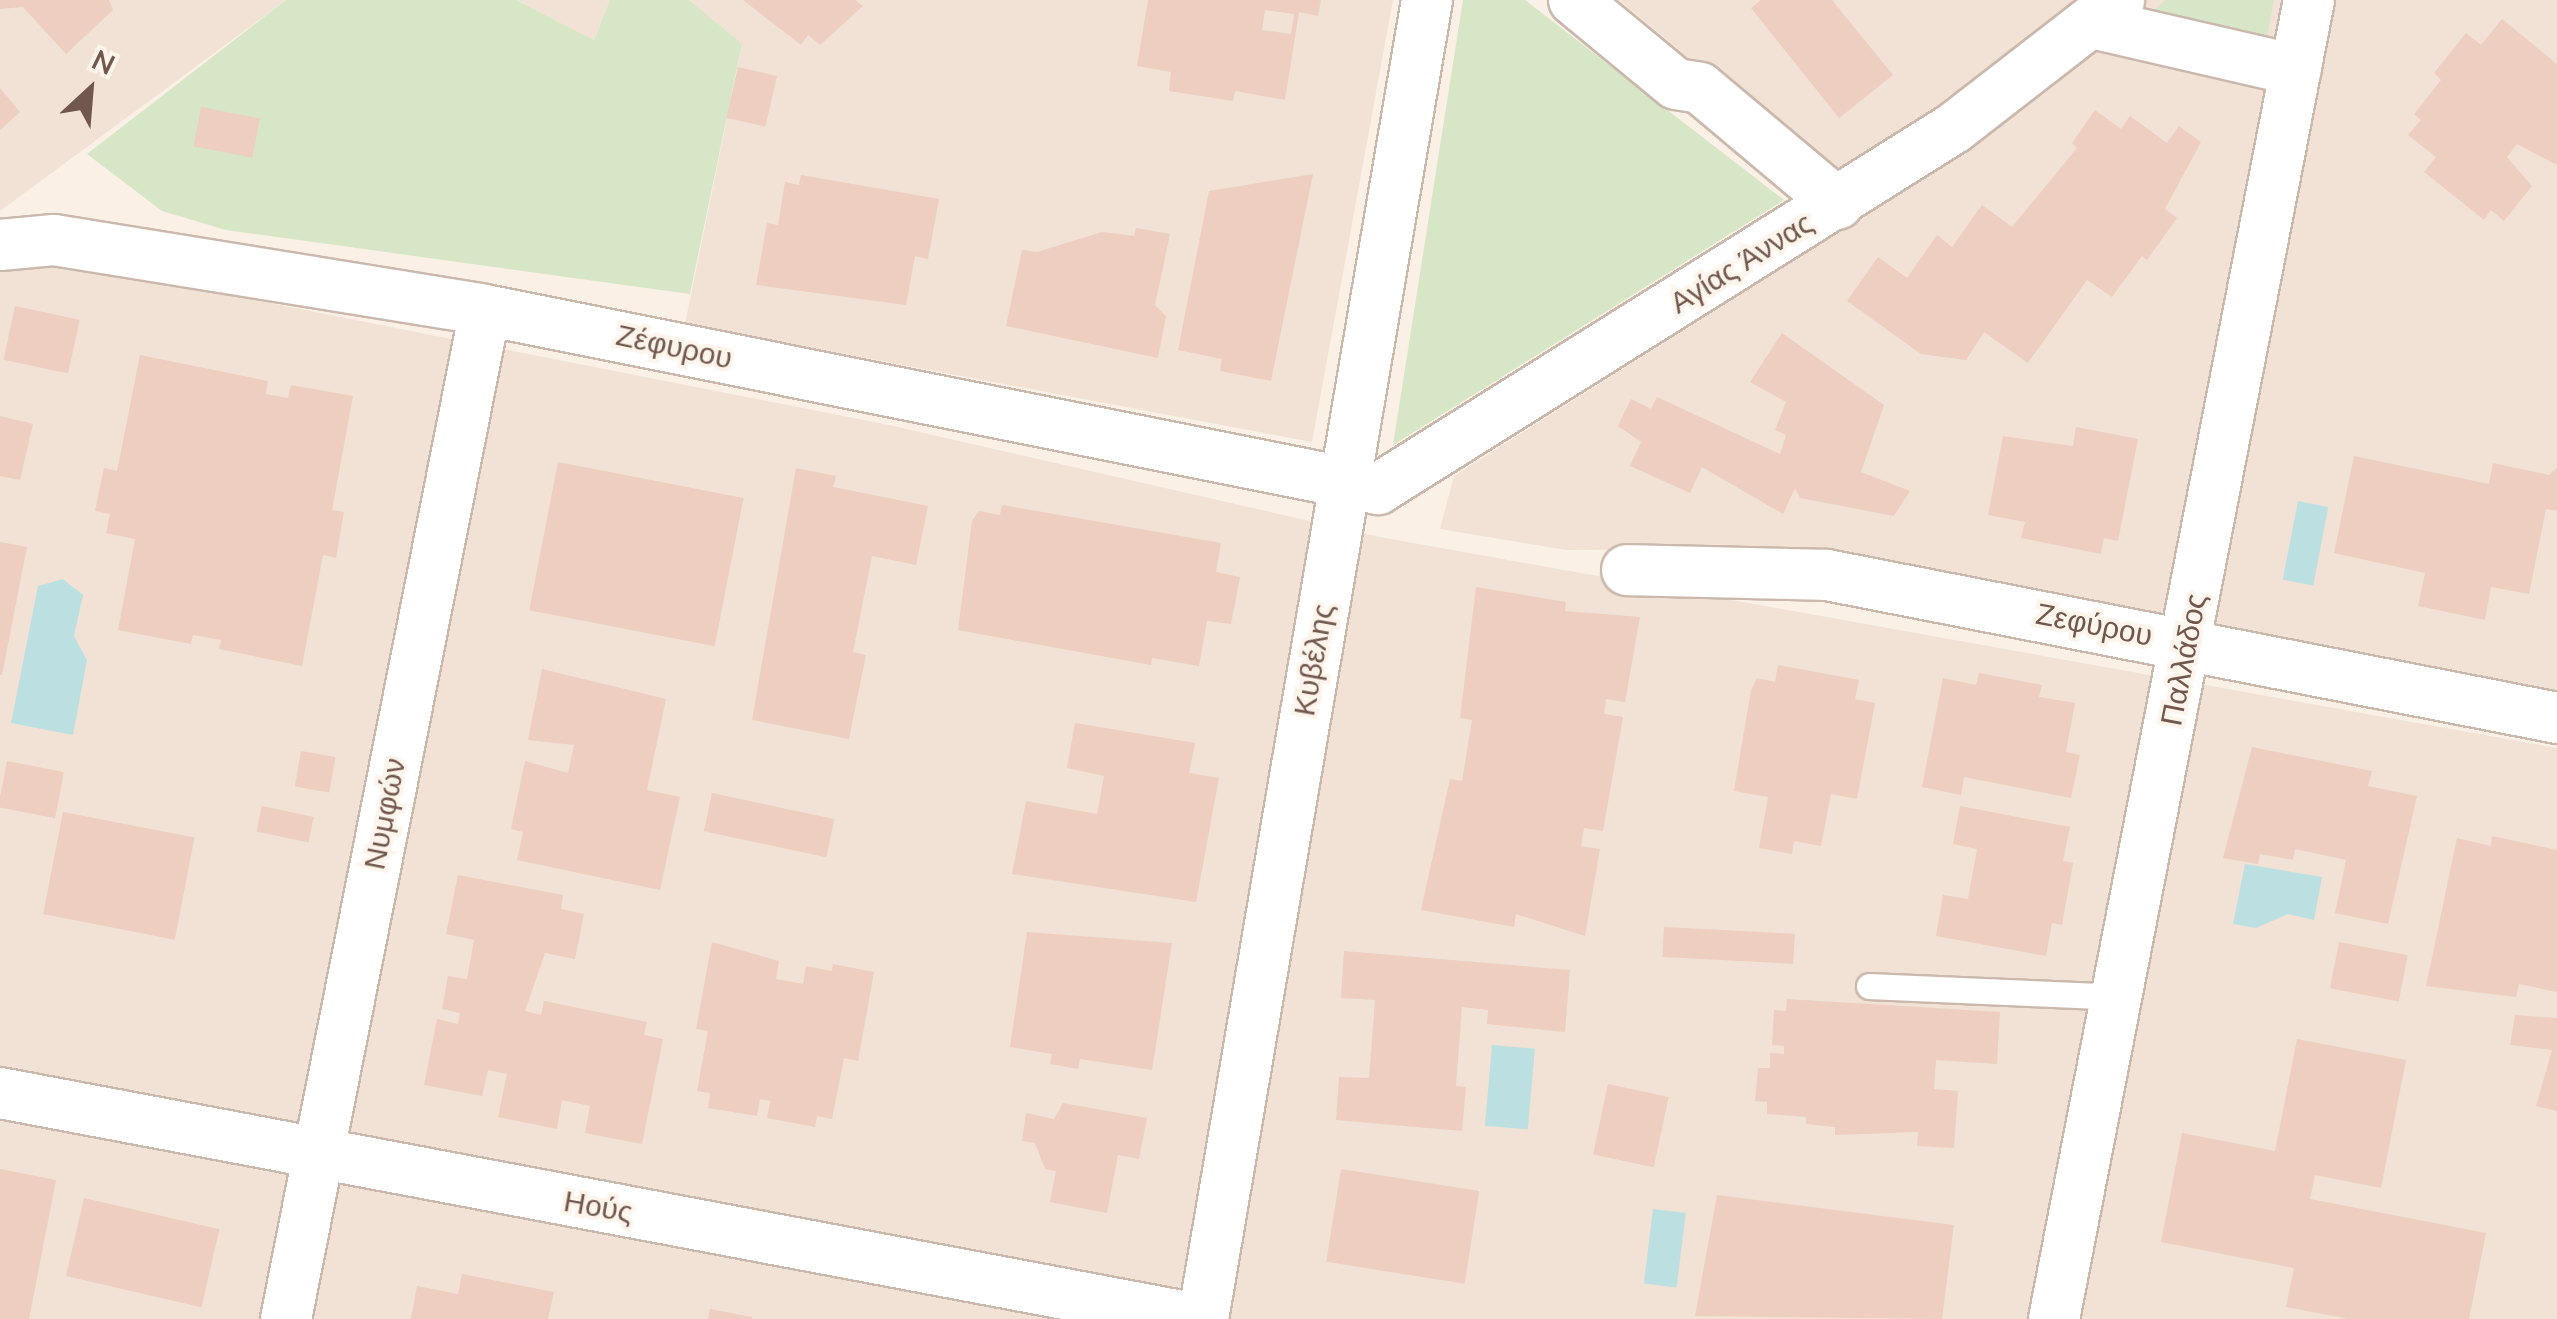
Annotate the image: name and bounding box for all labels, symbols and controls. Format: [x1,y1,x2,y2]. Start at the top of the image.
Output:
north arrow [40,40,140,140]
text: N [85,41,121,85]
street label: Αγίας Άννας [1664,206,1820,322]
street label: Ζέφυρου [613,318,735,378]
street label: Παλλάδος [2155,591,2215,729]
street label: Ζεφύρου [2033,597,2155,655]
street label: Κυβέλης [1287,601,1343,719]
street label: Νυμφών [358,755,414,873]
street label: Ηούς [561,1184,635,1232]

